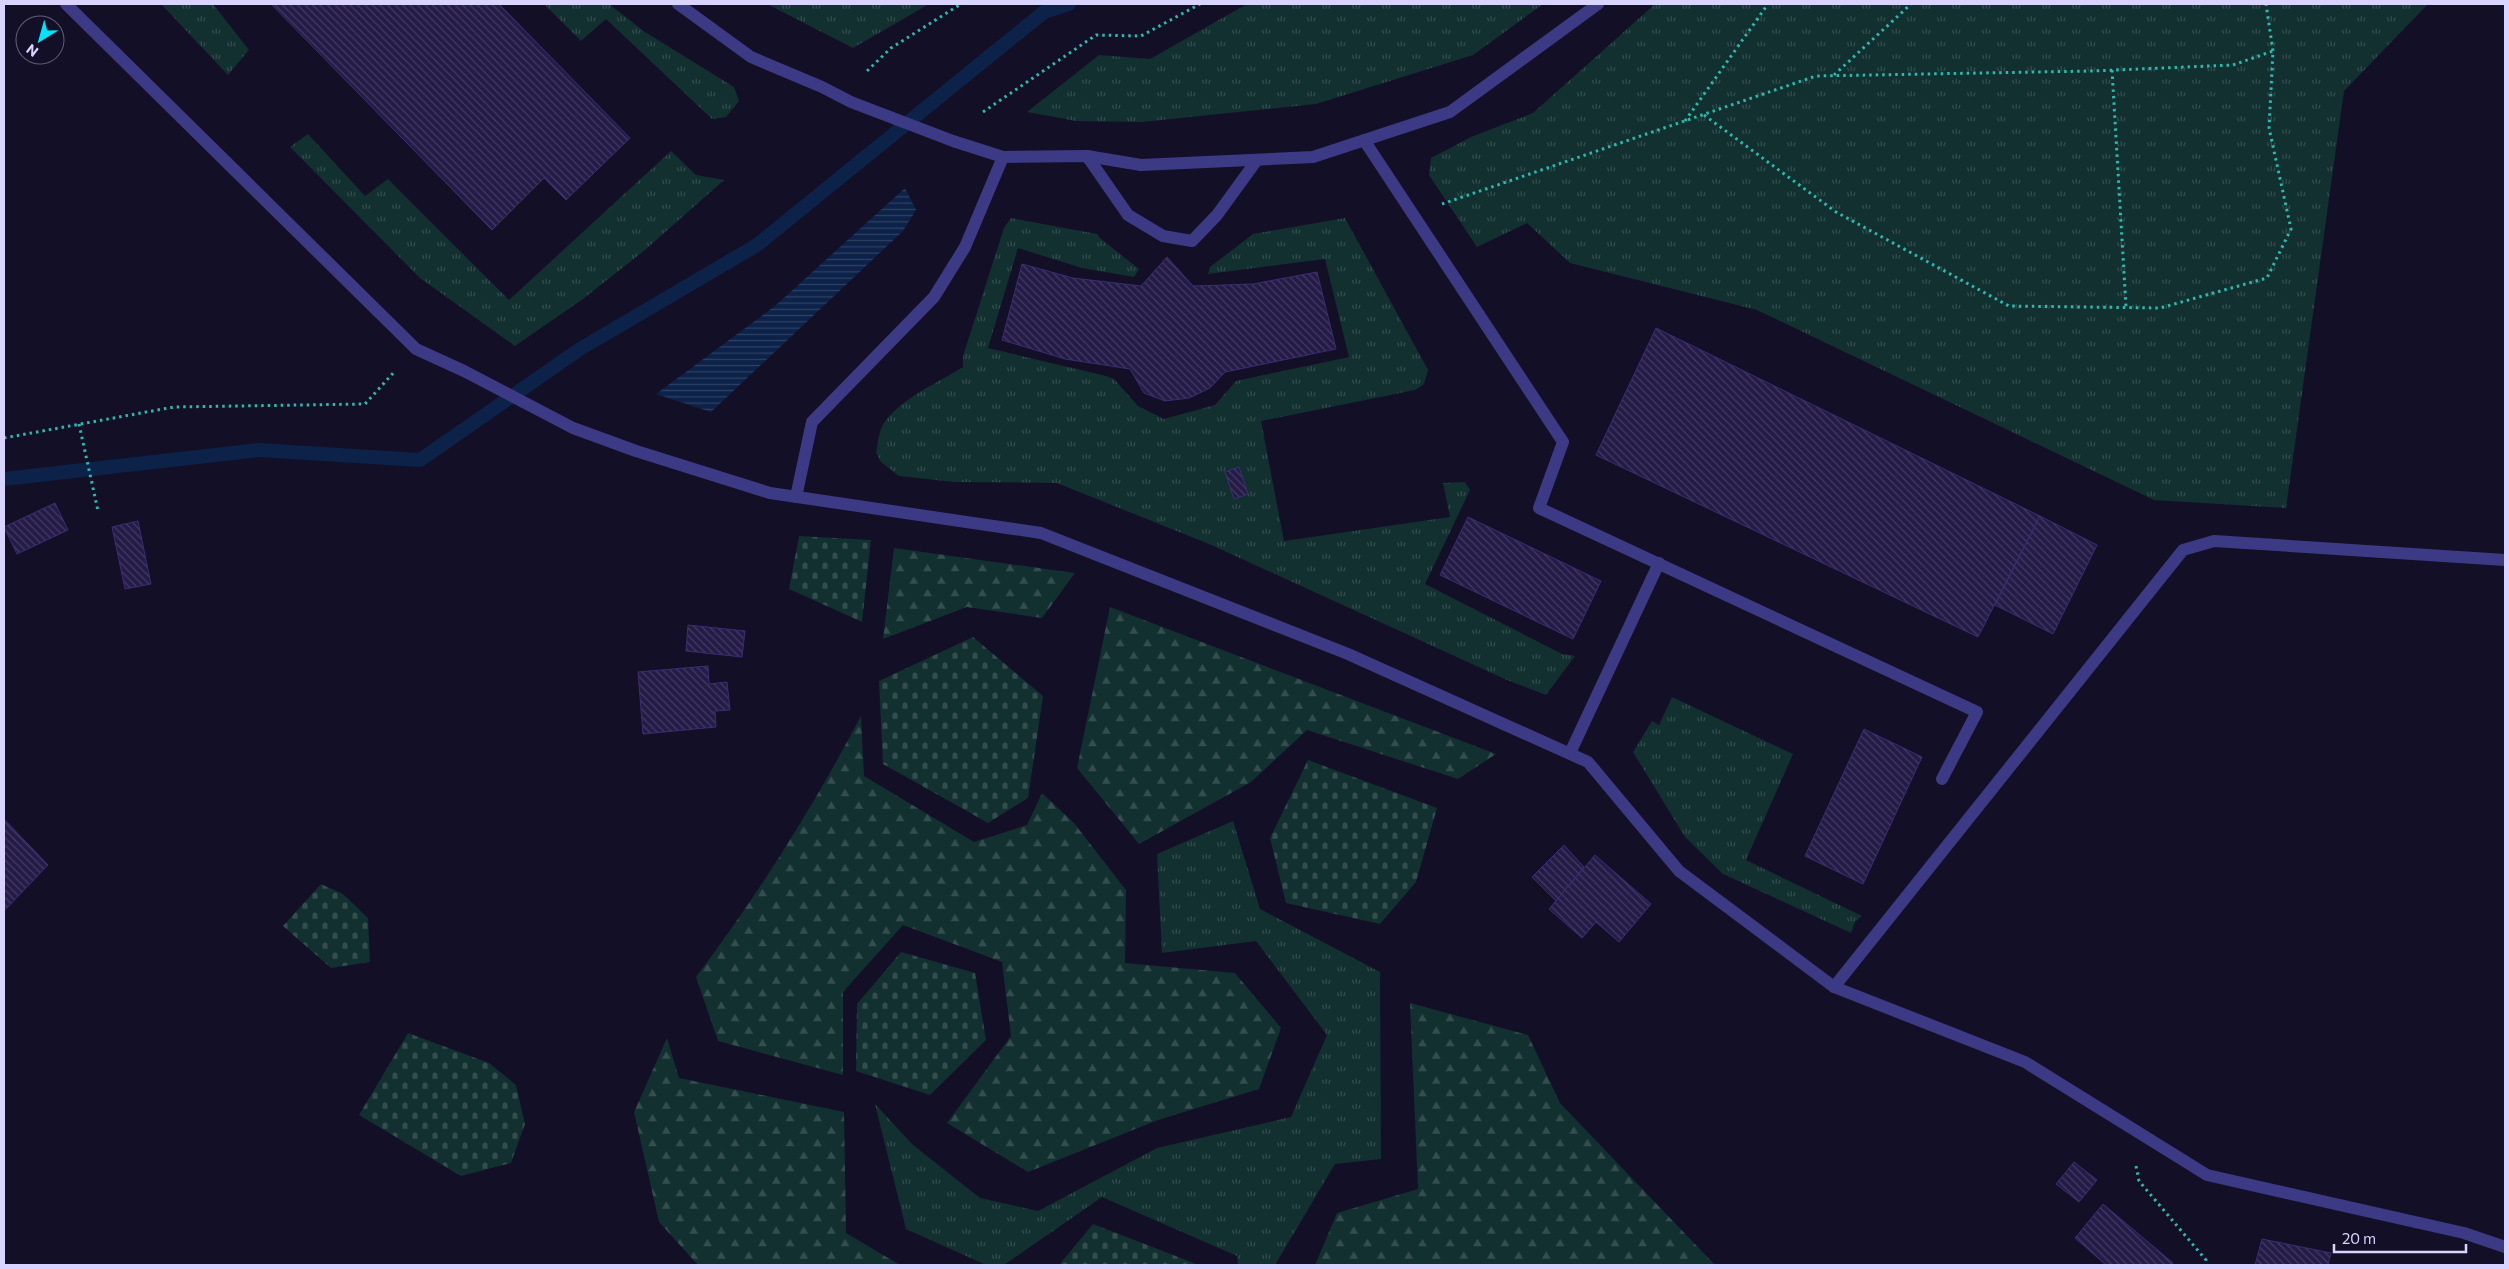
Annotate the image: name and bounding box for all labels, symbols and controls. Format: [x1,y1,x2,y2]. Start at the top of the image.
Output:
north arrow [15,15,65,65]
text: N [23,41,41,61]
scale bar [2334,1222,2466,1254]
text: 20 m [2342,1229,2376,1247]

